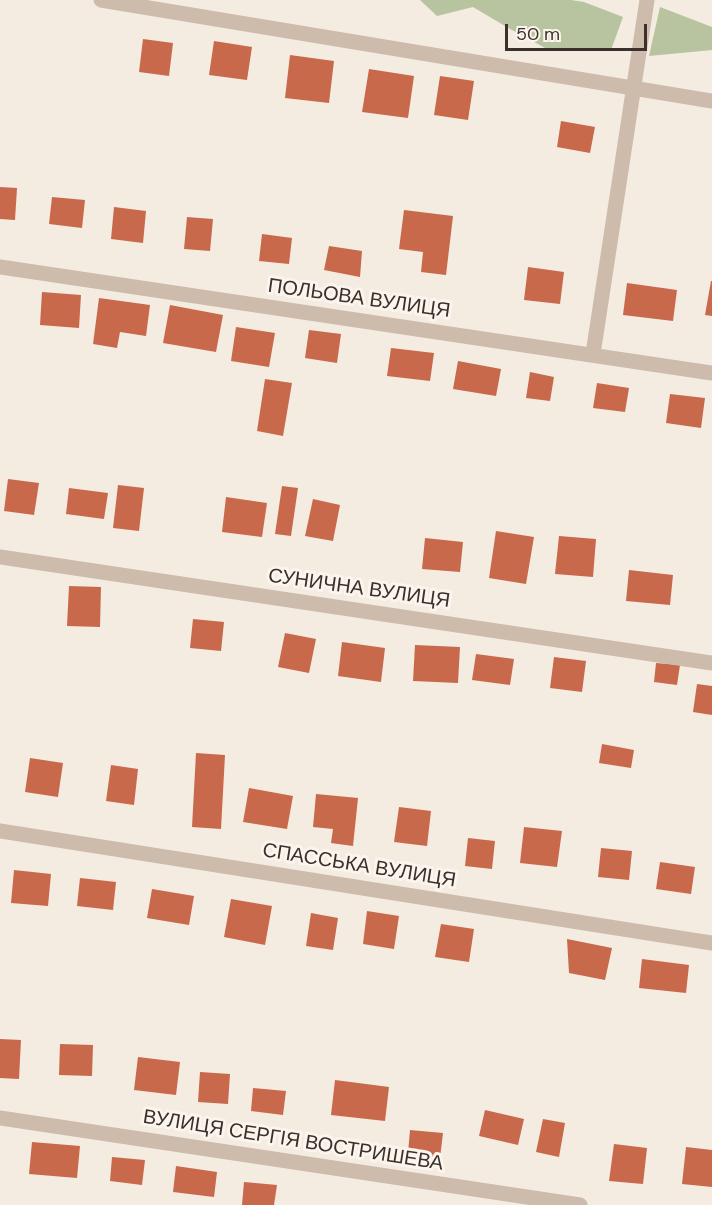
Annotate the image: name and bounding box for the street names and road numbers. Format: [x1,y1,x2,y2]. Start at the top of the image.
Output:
street label: ПОЛЬОВА ВУЛИЦЯ [266,274,452,324]
street label: СУНИЧНА ВУЛИЦЯ [267,564,451,614]
street label: СПАССЬКА ВУЛИЦЯ [261,839,457,893]
street label: ВУЛИЦЯ СЕРГІЯ ВОСТРИШЕВА [141,1105,445,1177]

